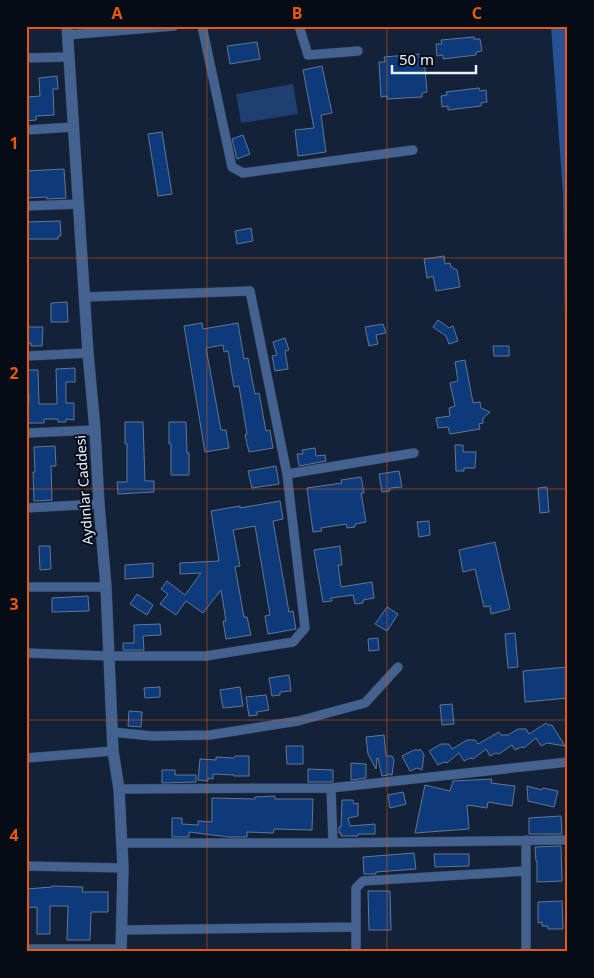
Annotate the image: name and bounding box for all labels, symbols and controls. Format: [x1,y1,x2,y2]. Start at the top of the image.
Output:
text: A [111,2,123,24]
text: B [292,2,302,24]
text: C [472,2,482,24]
scale bar [392,42,475,74]
text: 50 m [399,49,434,69]
text: 1 [9,132,19,154]
text: 2 [9,362,19,384]
street label: Aydınlar Caddesi [70,435,97,546]
text: 3 [9,593,19,615]
text: 4 [9,824,19,846]

